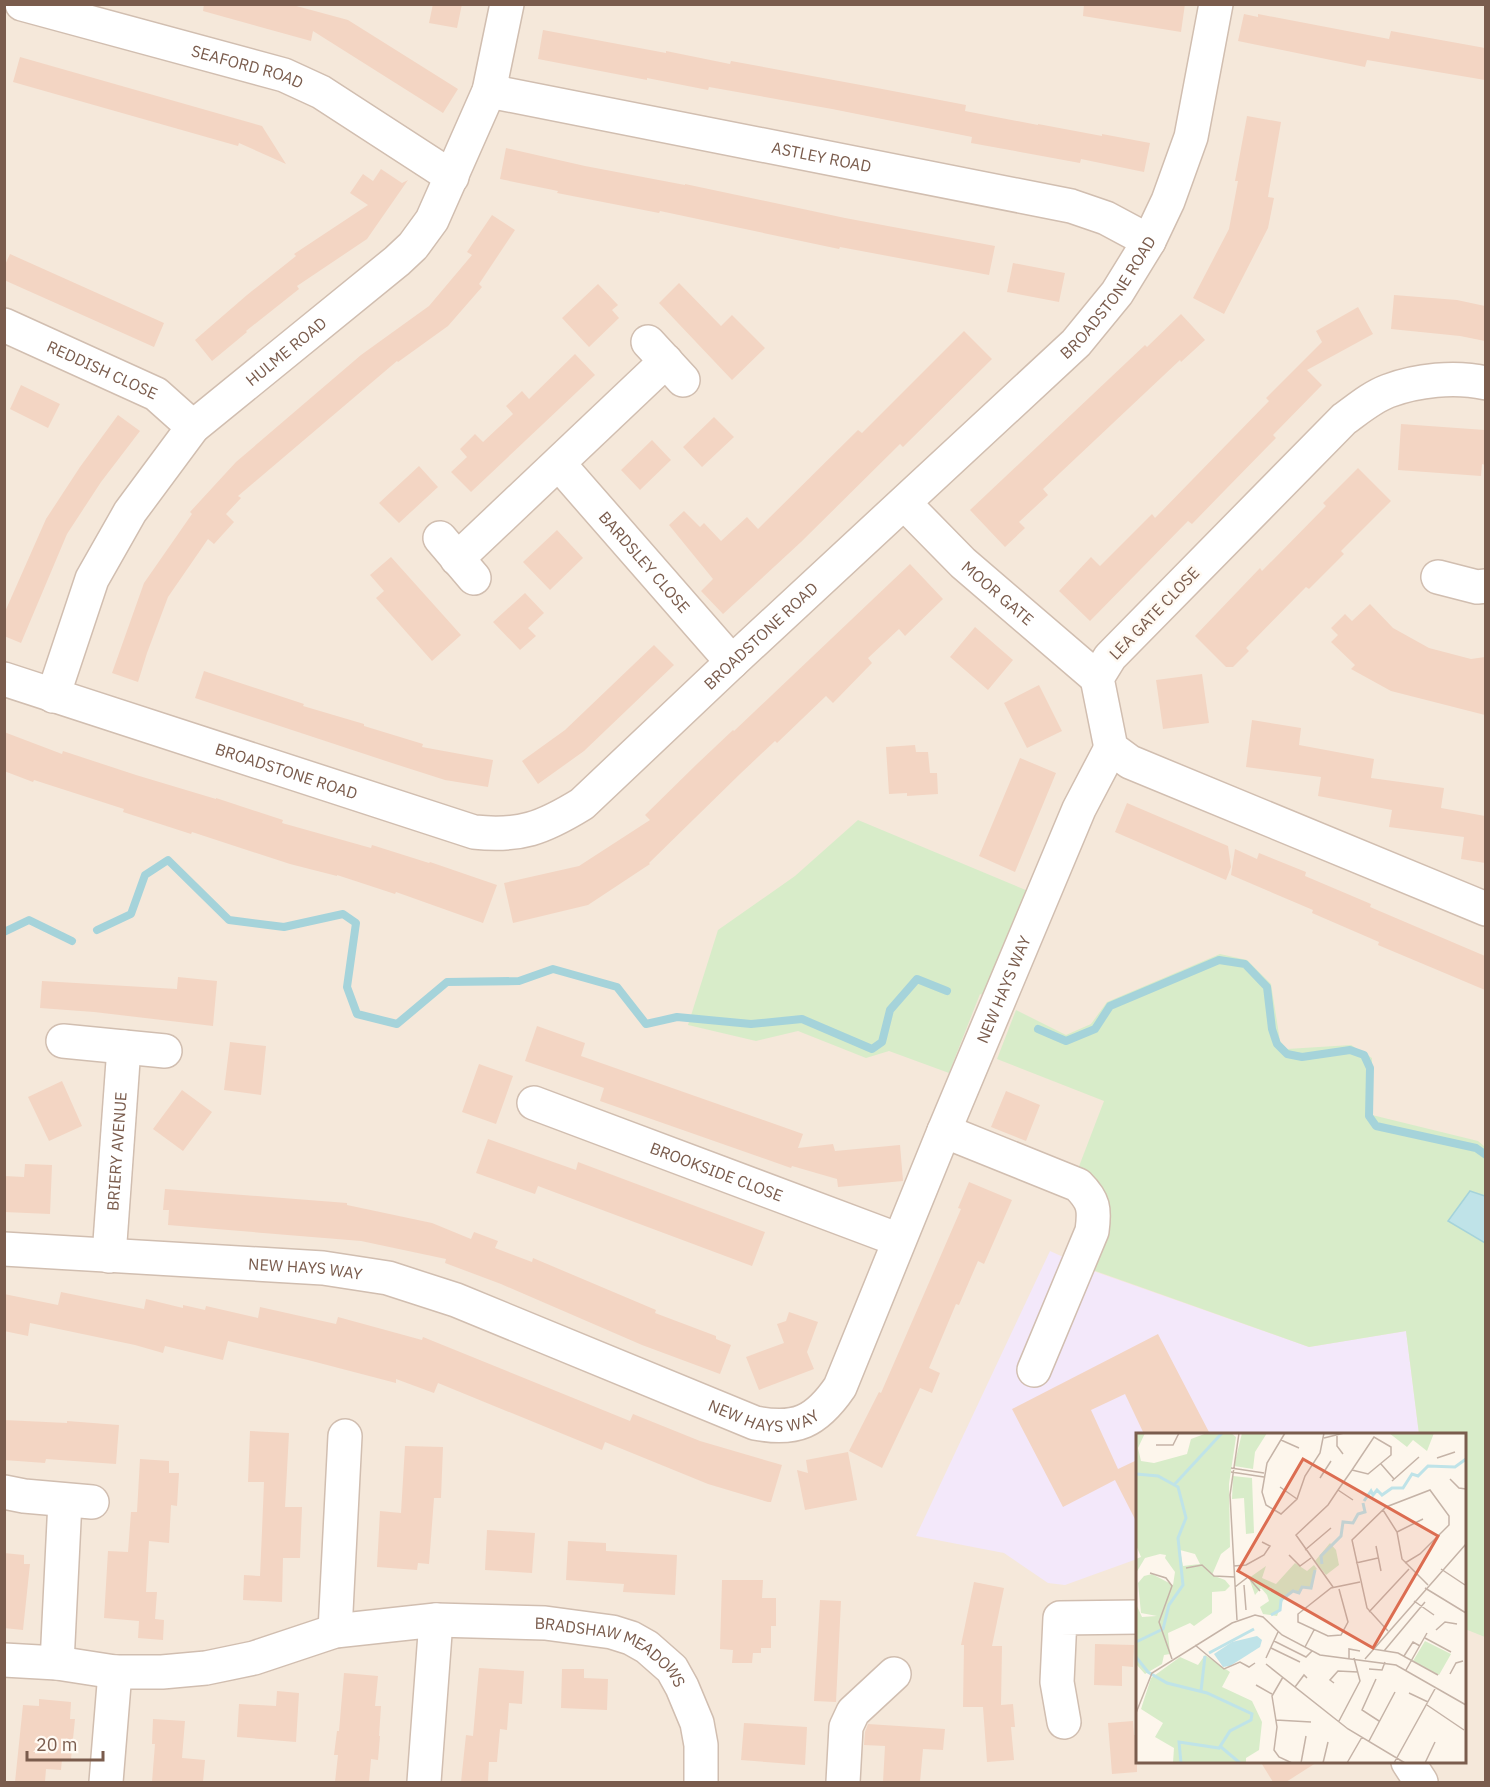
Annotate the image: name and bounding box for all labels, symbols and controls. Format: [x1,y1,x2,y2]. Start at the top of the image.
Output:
street label: SEAFORD ROAD [189,40,307,93]
street label: ASTLEY ROAD [770,137,873,176]
street label: BROADSTONE ROAD [1056,232,1160,363]
street label: HULME ROAD [241,313,330,390]
street label: REDDISH CLOSE [44,336,161,403]
street label: BARDSLEY CLOSE [595,507,694,617]
street label: MOOR GATE [958,556,1038,629]
street label: LEA GATE CLOSE [1105,562,1203,664]
street label: BROADSTONE ROAD [699,578,822,694]
street label: BROADSTONE ROAD [213,738,360,803]
street label: NEW HAYS WAY [972,932,1035,1046]
street label: BRIERY AVENUE [102,1091,131,1212]
street label: BROOKSIDE CLOSE [647,1138,786,1206]
street label: NEW HAYS WAY [248,1254,364,1284]
street label: NEW HAYS WAY [705,1395,823,1436]
inset map [1136,1433,1466,1763]
street label: BRADSHAW MEADOWS [534,1613,690,1691]
scale bar [27,1724,104,1762]
text: 20 m [36,1733,78,1756]

